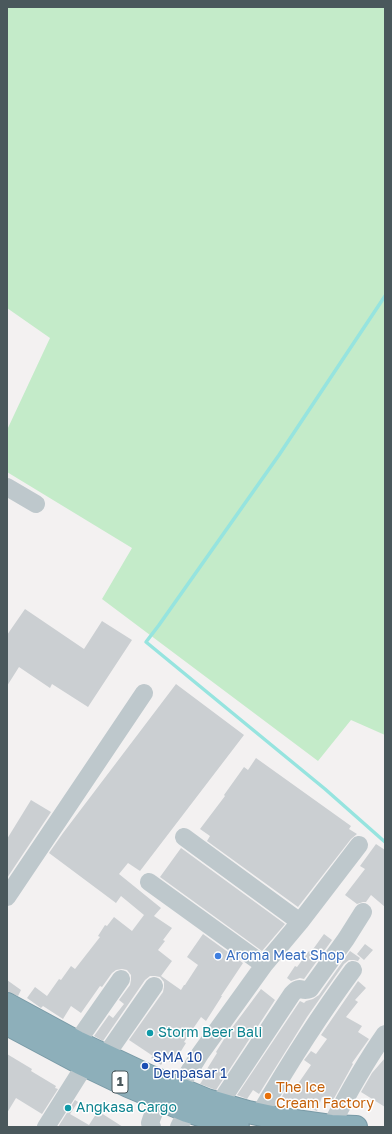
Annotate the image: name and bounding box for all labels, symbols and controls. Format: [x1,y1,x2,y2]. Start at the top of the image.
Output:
place label: Aroma Meat Shop [226,948,345,964]
marker: Aroma Meat Shop [213,951,223,961]
place label: Storm Beer Bali [158,1025,262,1041]
marker: Storm Beer Bali [145,1028,155,1038]
place label: SMA 10 Denpasar 1 [153,1050,227,1082]
marker: SMA 10 Denpasar 1 [140,1061,150,1071]
road number: 1 [112,1071,128,1093]
place label: The Ice Cream Factory [276,1080,374,1112]
marker: The Ice Cream Factory [263,1091,273,1101]
place label: Angkasa Cargo [76,1100,177,1116]
marker: Angkasa Cargo [63,1103,73,1113]

